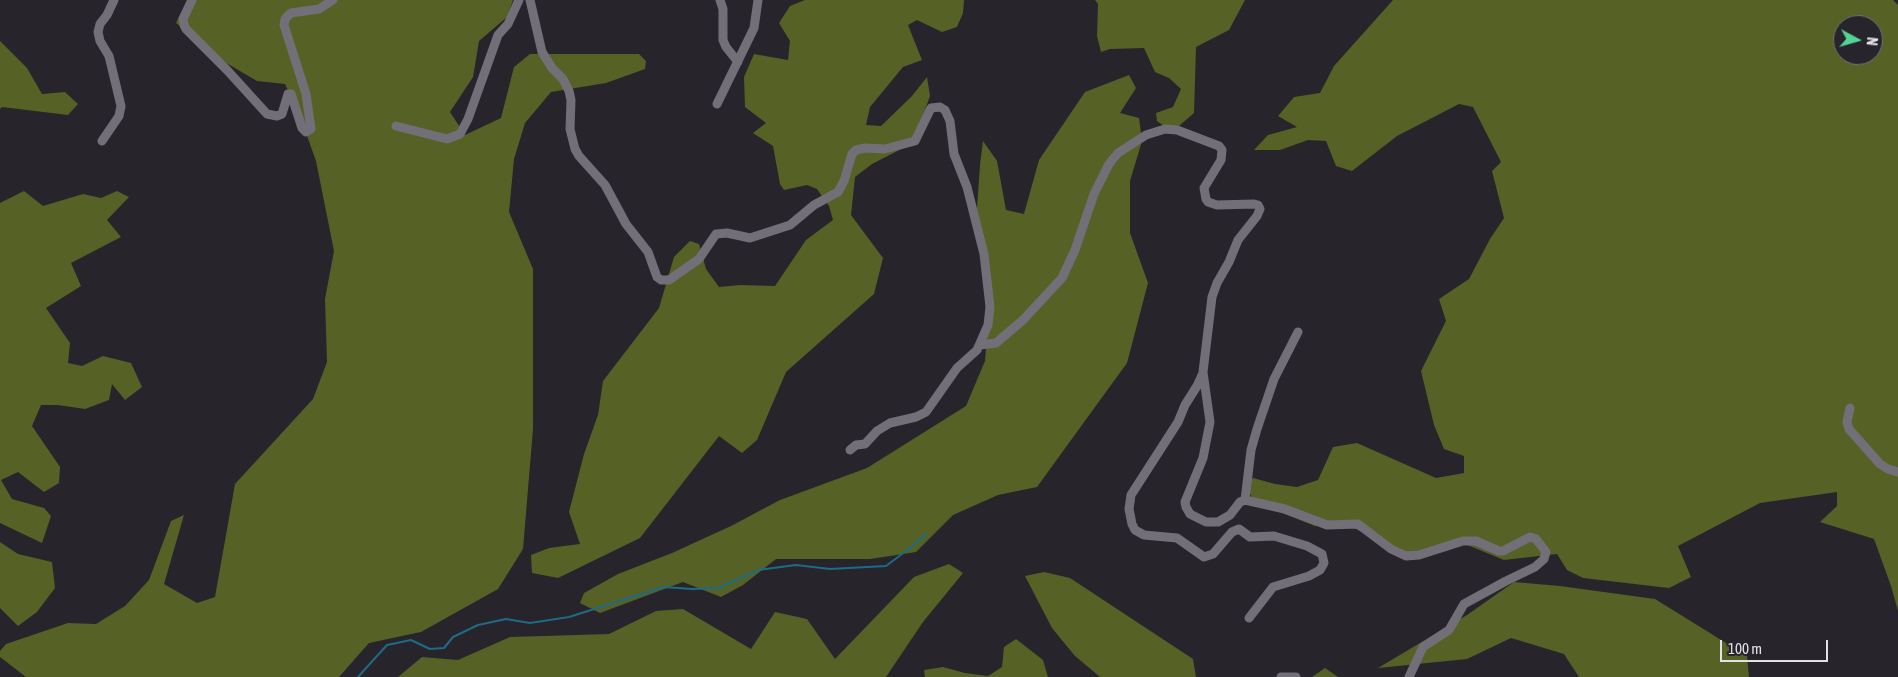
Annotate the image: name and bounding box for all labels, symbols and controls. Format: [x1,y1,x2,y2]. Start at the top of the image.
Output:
north arrow [1833,15,1883,65]
text: N [1864,37,1880,46]
scale bar [1723,630,1830,662]
text: 100 m [1728,640,1762,657]

